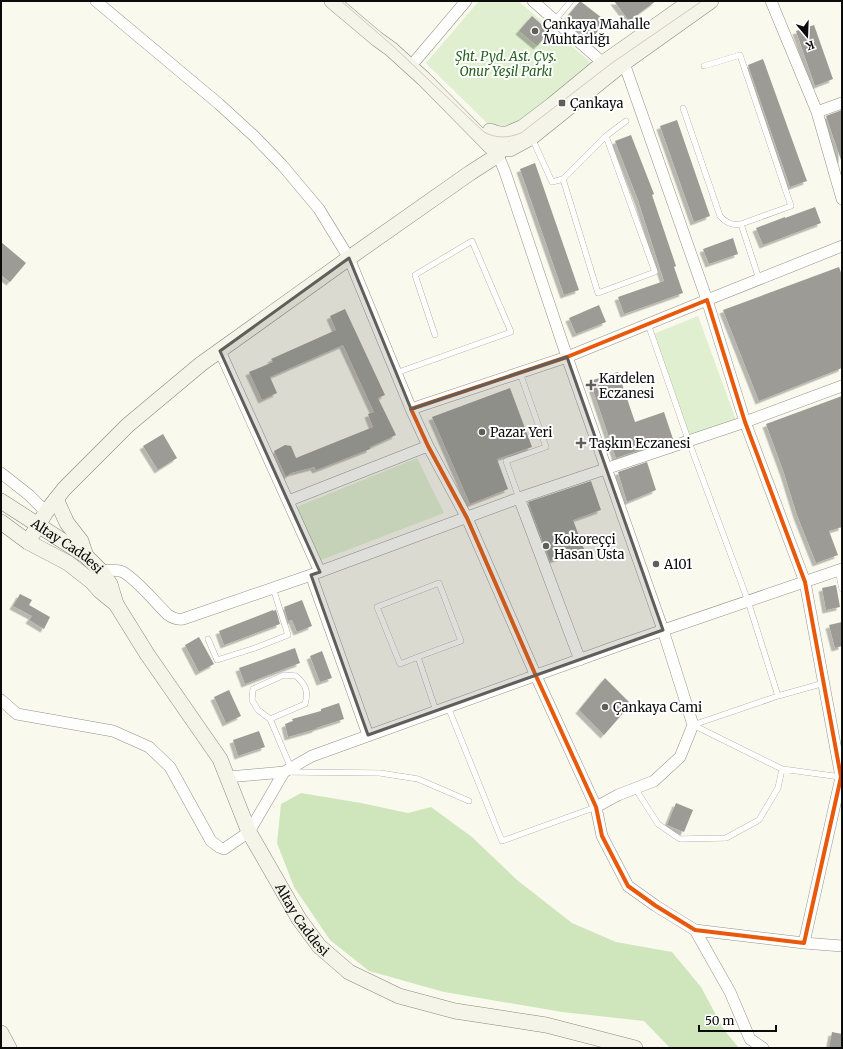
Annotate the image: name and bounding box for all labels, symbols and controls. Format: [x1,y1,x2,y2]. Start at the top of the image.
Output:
place label: Çankaya Mahalle Muhtarlığı [543,16,650,48]
north arrow [787,16,827,56]
marker: Çankaya Mahalle Muhtarlığı [530,26,540,36]
text: K [803,37,816,54]
park label: Şht. Pyd. Ast. Çvş. Onur Yeşil Parkı [455,48,557,80]
place label: Çankaya [570,95,624,112]
marker: Çankaya [557,98,567,108]
place label: Kardelen Eczanesi [599,370,655,402]
marker: Kardelen Eczanesi [586,380,596,390]
place label: Pazar Yeri [490,424,553,441]
marker: Pazar Yeri [477,427,487,437]
place label: Taşkın Eczanesi [589,435,690,452]
marker: Taşkın Eczanesi [576,438,586,448]
street label: Altay Caddesi [27,514,107,577]
place label: Kokoreççi Hasan Usta [554,531,625,563]
marker: Kokoreççi Hasan Usta [541,541,551,551]
place label: A101 [663,556,692,573]
marker: A101 [651,559,661,569]
place label: Çankaya Cami [613,699,702,716]
marker: Çankaya Cami [600,702,610,712]
street label: Altay Caddesi [271,879,333,960]
scale bar [699,1007,776,1033]
text: 50 m [705,1013,734,1028]

